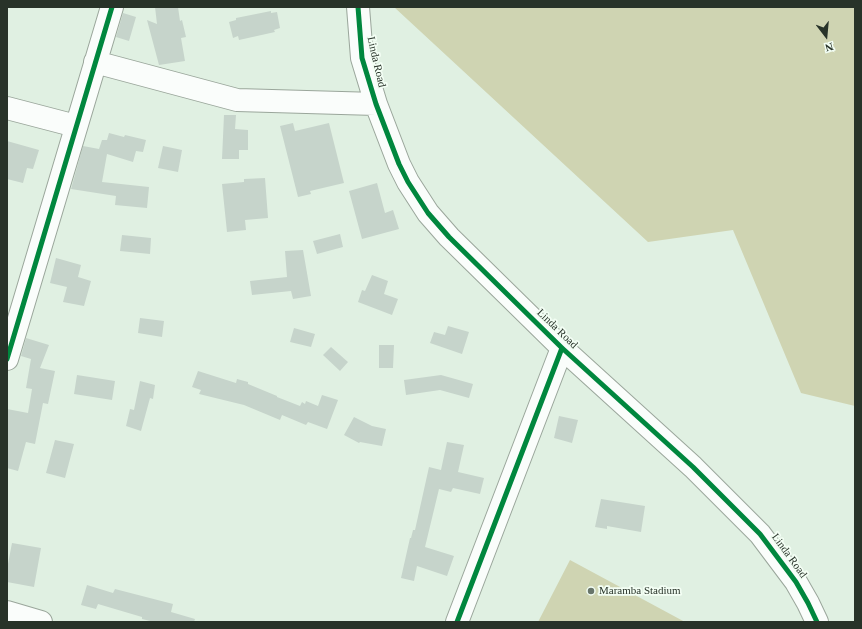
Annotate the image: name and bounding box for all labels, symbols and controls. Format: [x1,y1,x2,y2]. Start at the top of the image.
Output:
north arrow [806,16,846,56]
street label: Linda Road [364,35,388,89]
text: N [824,41,835,54]
street label: Linda Road [534,306,580,352]
street label: Linda Road [768,531,810,581]
place label: Maramba Stadium [599,584,681,598]
marker: Maramba Stadium [586,586,596,596]

